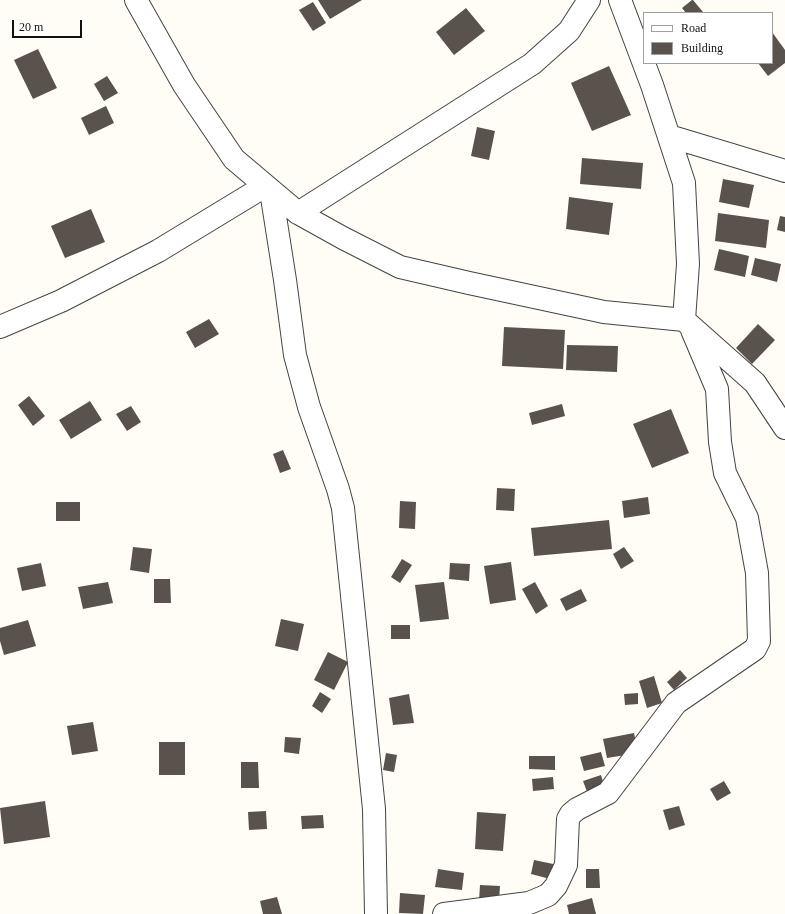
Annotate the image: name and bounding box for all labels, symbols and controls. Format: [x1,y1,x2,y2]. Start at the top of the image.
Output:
scale bar [14,12,84,38]
legend [643,12,773,64]
text: 20 m [19,20,43,34]
text: Road [681,21,706,35]
text: Building [681,41,723,55]

